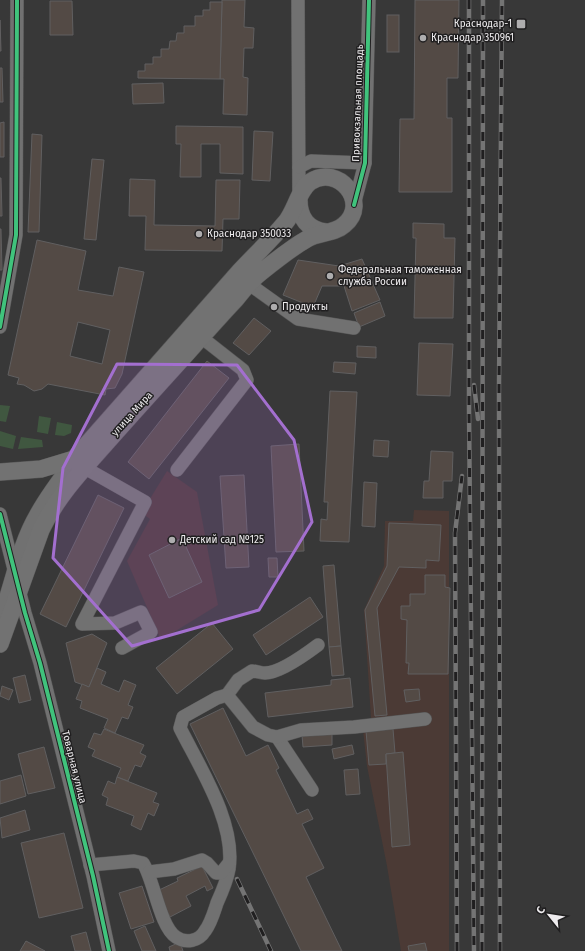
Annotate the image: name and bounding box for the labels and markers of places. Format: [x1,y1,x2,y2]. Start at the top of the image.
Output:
place label: Краснодар-1 [454,18,512,30]
marker: Краснодар-1 [515,18,527,30]
place label: Краснодар 350961 [431,32,514,44]
marker: Краснодар 350961 [418,33,428,43]
place label: Краснодар 350033 [207,228,291,240]
marker: Краснодар 350033 [194,229,204,239]
place label: Федеральная таможенная служба России [338,264,462,288]
marker: Федеральная таможенная служба России [325,271,335,281]
place label: Продукты [282,301,328,313]
marker: Продукты [269,302,279,312]
place label: Детский сад №125 [179,534,264,546]
marker: Детский сад №125 [167,535,177,545]

